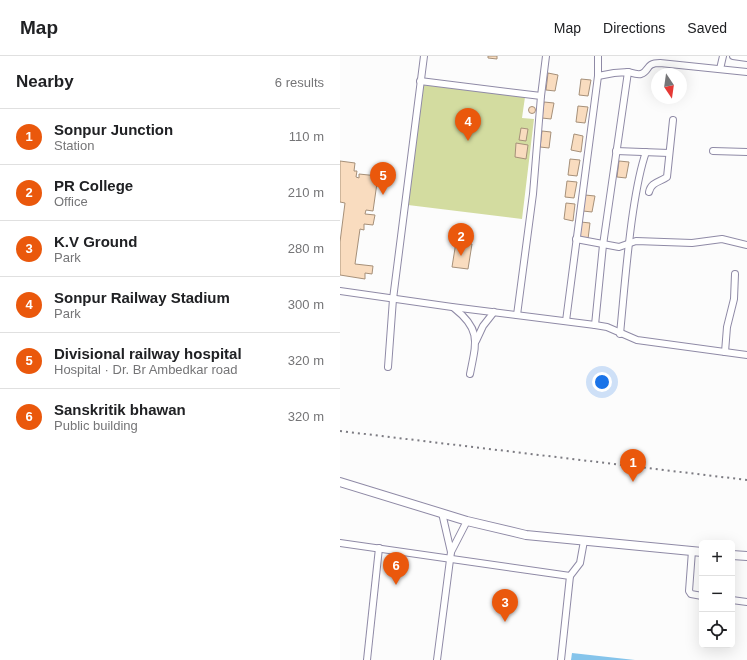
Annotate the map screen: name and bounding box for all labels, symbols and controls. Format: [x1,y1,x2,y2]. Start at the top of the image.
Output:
text: Map [20,17,58,38]
text: Map [554,20,581,36]
text: Directions [603,20,665,36]
text: Saved [687,20,727,36]
north arrow [651,68,687,104]
text: Nearby [16,72,74,91]
text: 6 results [275,75,324,90]
pin: 4 [455,108,481,141]
text: Sonpur Junction [54,121,173,138]
text: 1 [25,129,33,144]
text: 110 m [289,129,324,144]
text: Station [54,138,94,153]
pin: 5 [370,162,396,195]
text: PR College [54,177,133,194]
text: 2 [25,185,33,200]
text: 210 m [288,185,324,200]
text: Office [54,194,88,209]
pin: 2 [448,223,474,256]
text: K.V Ground [54,233,137,250]
text: 3 [25,241,33,256]
text: 280 m [288,241,324,256]
text: Park [54,250,81,265]
text: Sonpur Railway Stadium [54,289,230,306]
text: 4 [25,297,33,312]
text: 300 m [288,297,324,312]
text: Park [54,306,81,321]
text: Divisional railway hospital [54,345,242,362]
text: 5 [25,353,33,368]
text: 320 m [288,353,324,368]
text: Hospital · Dr. Br Ambedkar road [54,362,238,377]
your location [592,372,612,392]
text: Sanskritik bhawan [54,401,186,418]
text: 6 [25,409,33,424]
text: 320 m [288,409,324,424]
text: Public building [54,418,138,433]
pin: 1 [620,449,646,482]
map controls [699,540,735,648]
button: + [699,540,735,576]
pin: 6 [383,552,409,585]
button: − [699,576,735,612]
pin: 3 [492,589,518,622]
button: locate [699,612,735,648]

